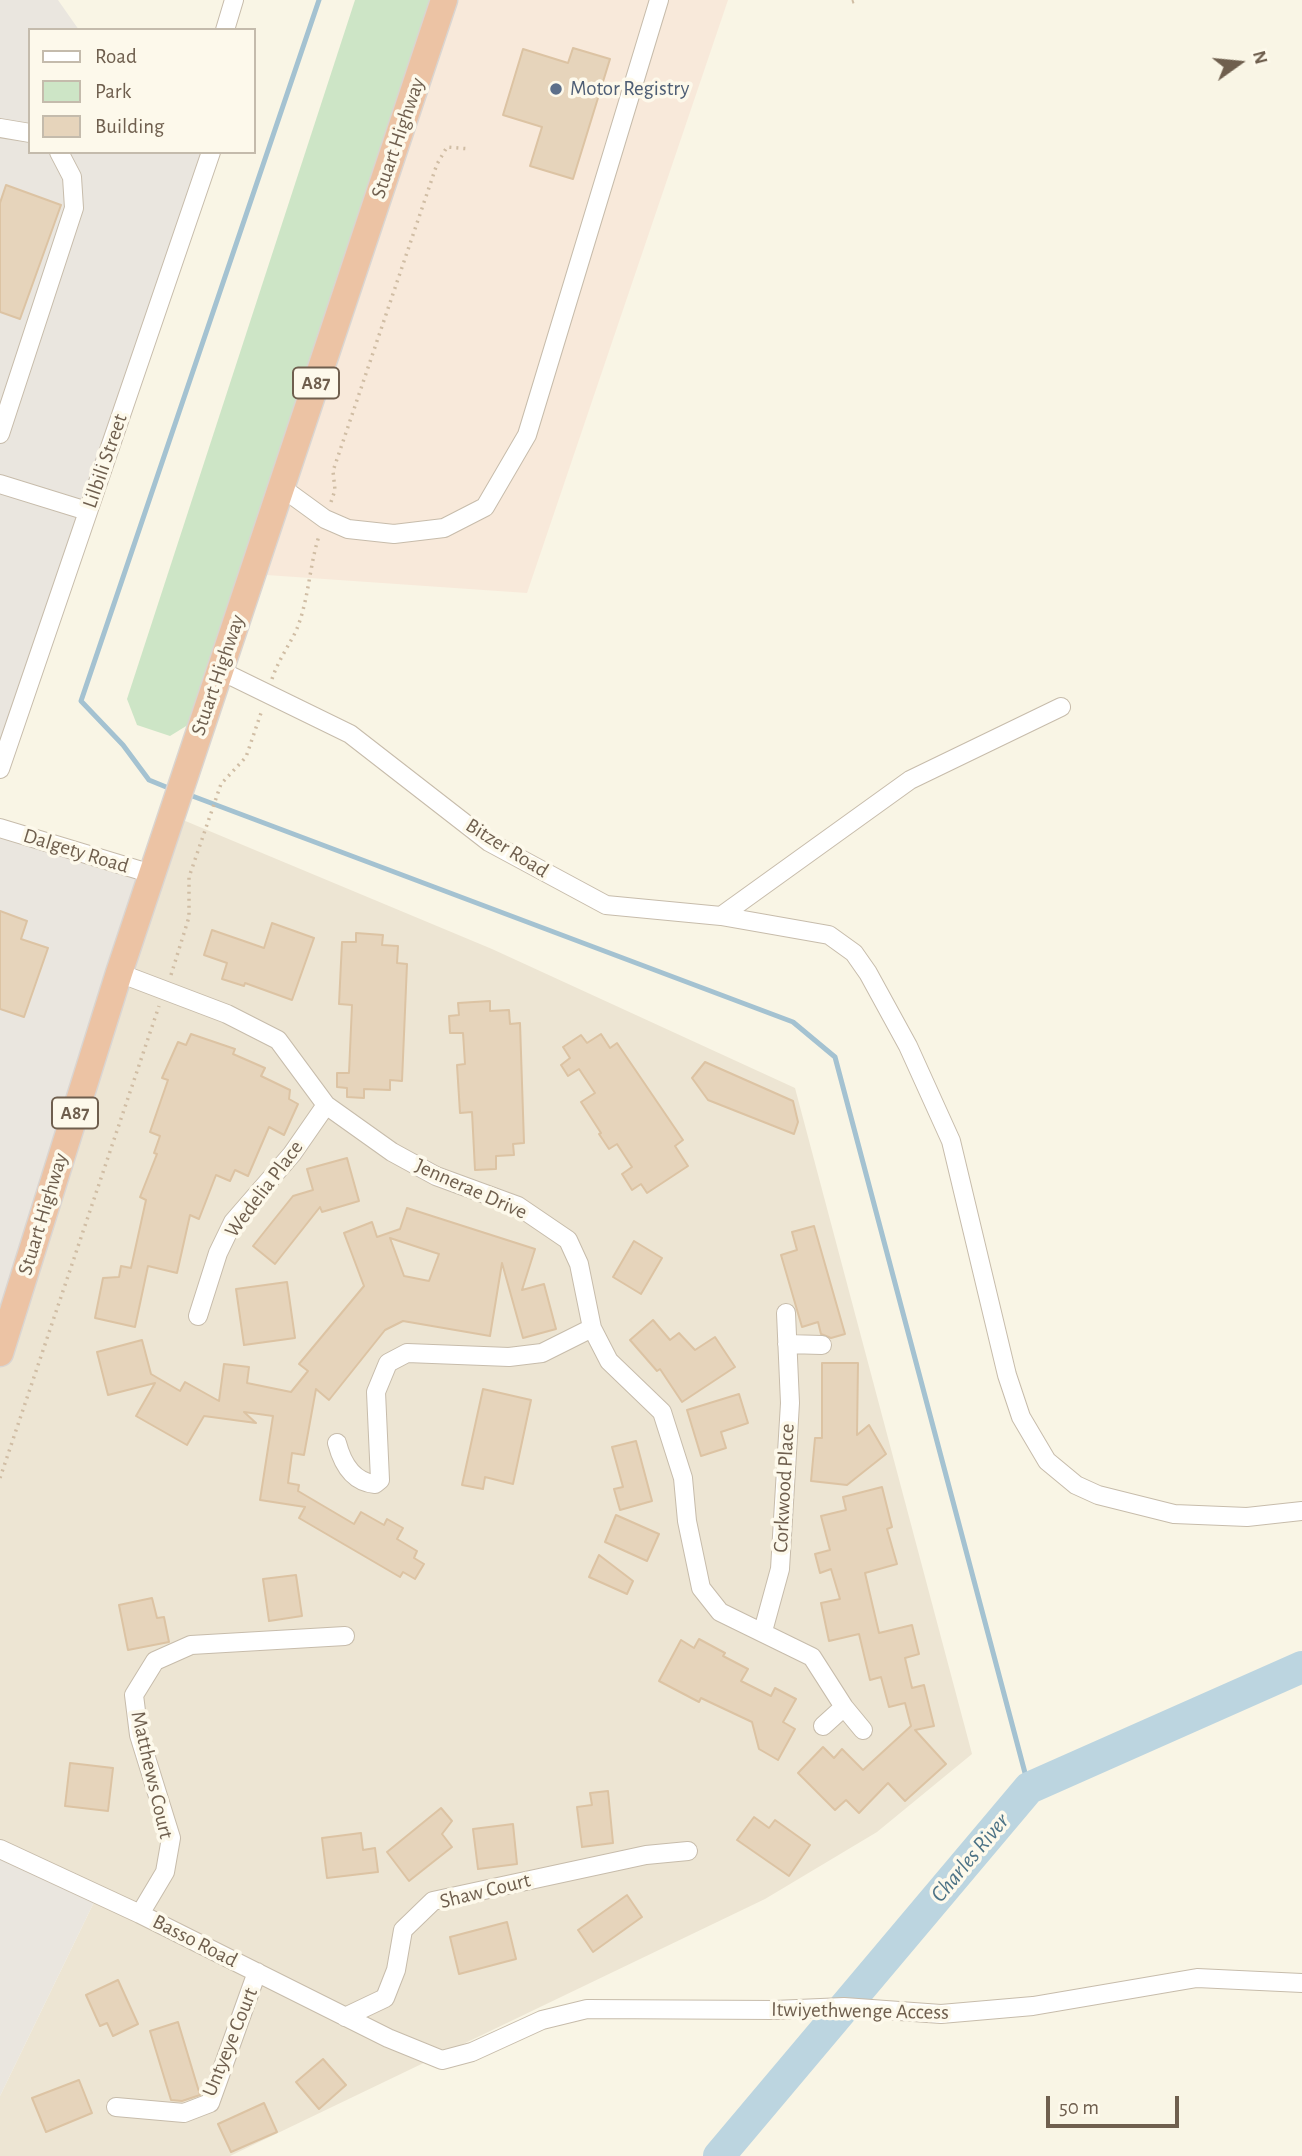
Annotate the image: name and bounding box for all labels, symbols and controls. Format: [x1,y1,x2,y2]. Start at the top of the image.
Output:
legend [28,28,256,154]
north arrow [1204,28,1274,98]
text: Road [95,46,137,67]
text: N [1249,49,1271,66]
street label: Stuart Highway [366,74,430,202]
place label: Motor Registry [570,76,689,102]
text: Park [95,81,131,102]
marker: Motor Registry [548,81,564,97]
text: Building [95,116,164,137]
road number: A87 [293,368,339,398]
street label: Lilbili Street [77,411,133,511]
street label: Stuart Highway [186,611,250,739]
street label: Bitzer Road [461,813,553,883]
street label: Dalgety Road [20,823,132,879]
road number: A87 [52,1098,98,1128]
street label: Wedelia Place [219,1135,309,1243]
street label: Stuart Highway [13,1150,73,1278]
street label: Jennerae Drive [411,1153,531,1225]
street label: Corkwood Place [768,1423,800,1553]
street label: Matthews Court [125,1709,179,1841]
water label: Charles River [925,1808,1015,1908]
street label: Shaw Court [437,1868,533,1914]
street label: Basso Road [148,1909,242,1973]
street label: Untyeye Court [197,1984,263,2100]
street label: Itwiyethwenge Access [771,1997,949,2025]
scale bar [1050,2082,1183,2126]
text: 50 m [1059,2097,1099,2118]

